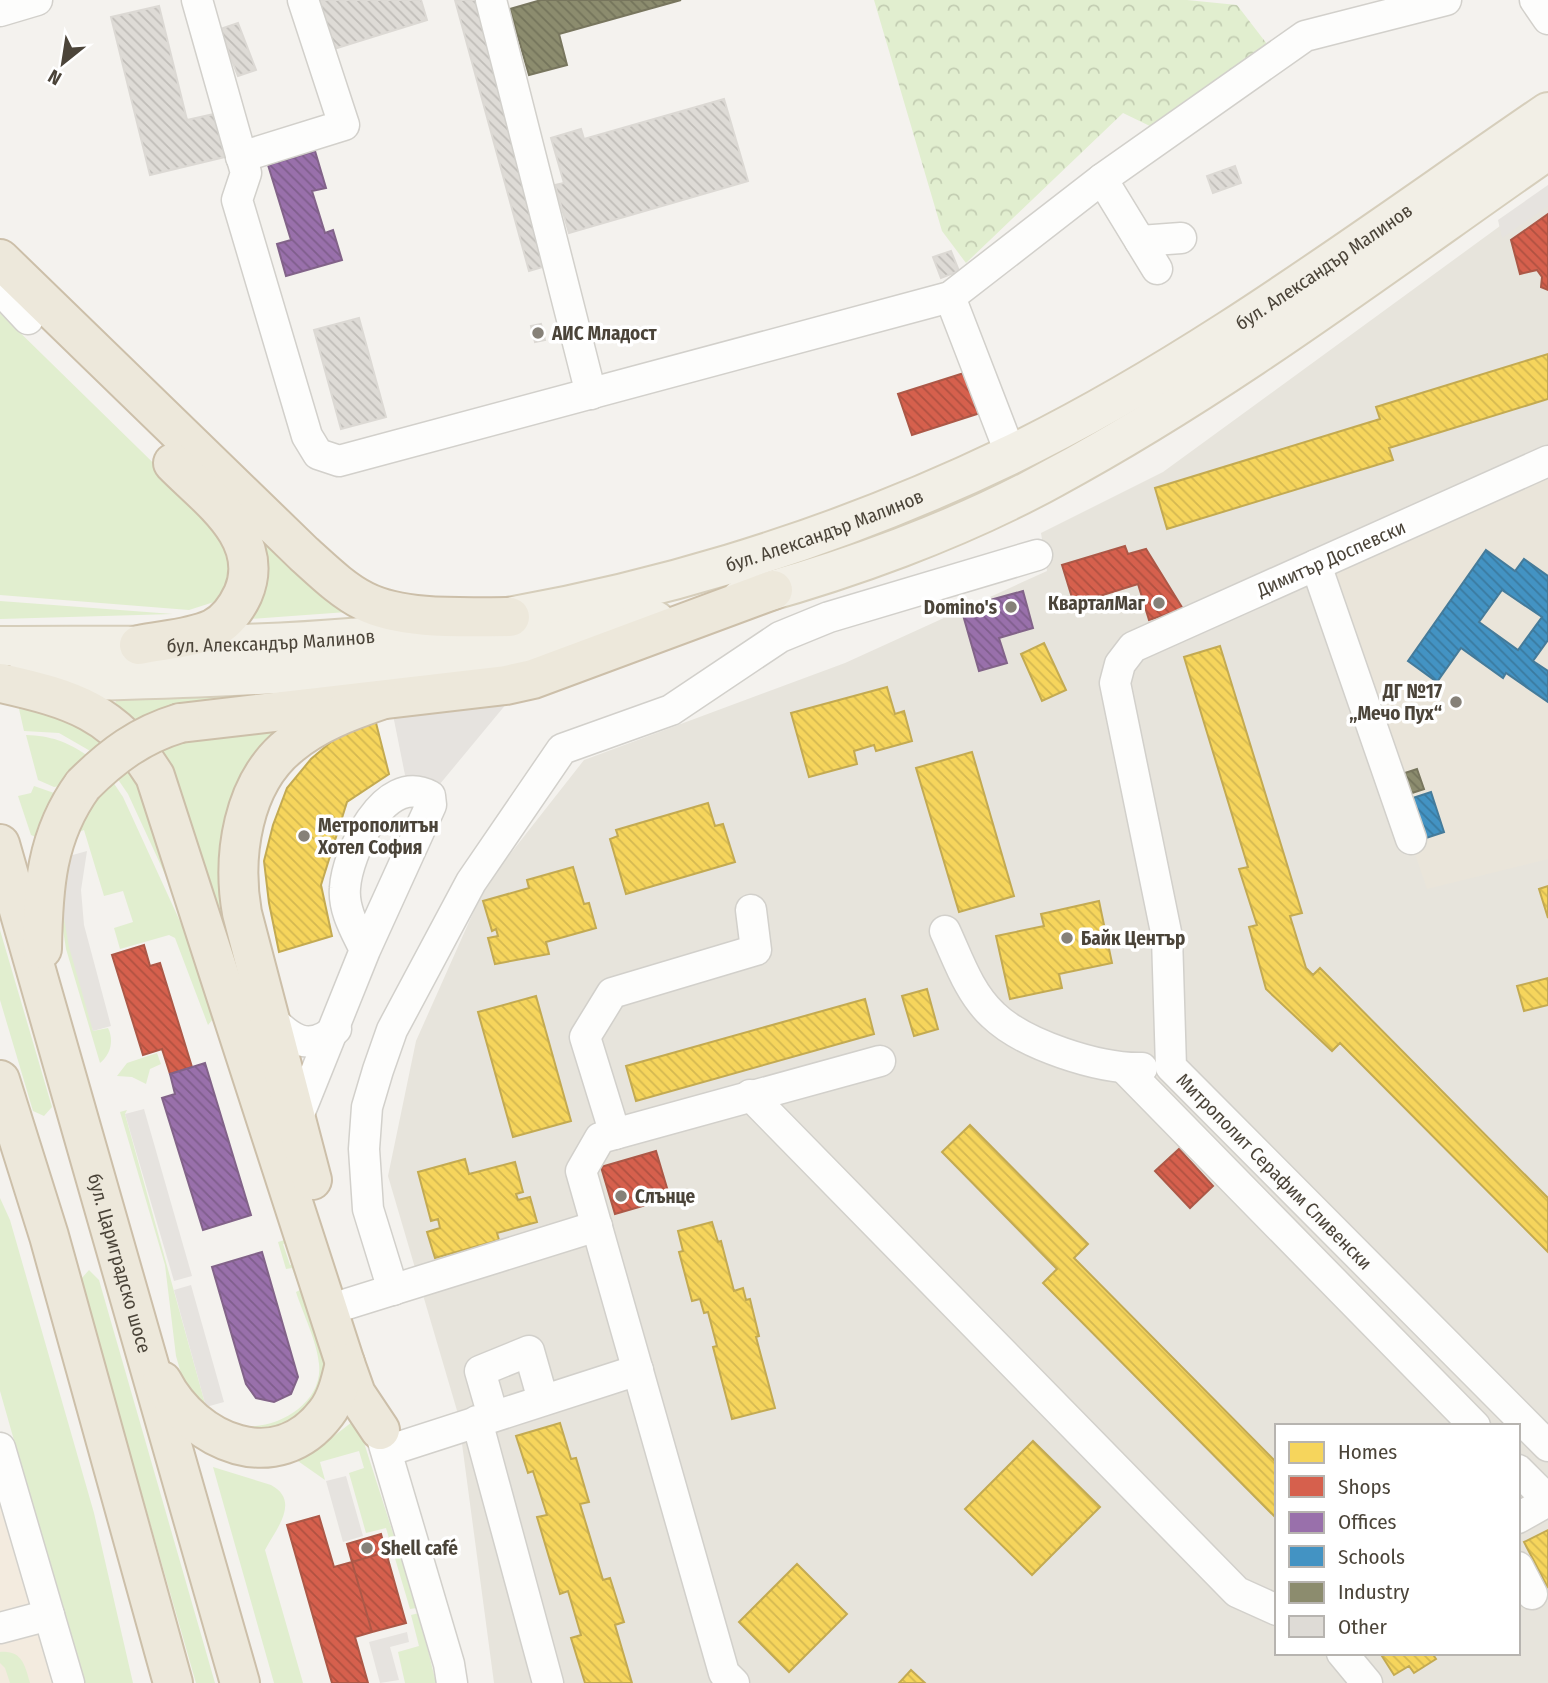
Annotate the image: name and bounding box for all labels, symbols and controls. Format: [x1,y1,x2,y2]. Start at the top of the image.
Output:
north arrow [28,28,98,98]
text: N [44,64,65,90]
street label: бул. Александър Малинов [1231,199,1417,335]
place label: АИС Младост [551,322,658,345]
marker: АИС Младост [530,325,546,341]
street label: бул. Александър Малинов [723,485,927,577]
street label: Димитър Доспевски [1252,515,1409,602]
place label: КварталМаг [1048,592,1146,615]
marker: КварталМаг [1151,595,1167,611]
place label: Domino's [924,596,998,619]
marker: Domino's [1003,599,1019,615]
street label: бул. Александър Малинов [167,625,376,657]
place label: ДГ №17 „Мечо Пух“ [1349,680,1442,725]
marker: ДГ №17 „Мечо Пух“ [1448,694,1464,710]
place label: Метрополитън Хотел София [317,814,439,859]
marker: Метрополитън Хотел София [296,828,312,844]
place label: Байк Център [1081,927,1185,950]
marker: Байк Център [1059,930,1075,946]
street label: Митрополит Серафим Сливенски [1172,1068,1377,1274]
street label: бул. Цариградско шосе [83,1171,156,1356]
place label: Слънце [635,1185,696,1208]
marker: Слънце [613,1188,629,1204]
legend [1275,1424,1520,1655]
text: Homes [1338,1439,1397,1465]
text: Shops [1338,1474,1391,1500]
text: Offices [1338,1509,1397,1535]
place label: Shell café [381,1537,458,1560]
marker: Shell café [359,1540,375,1556]
text: Schools [1338,1544,1405,1570]
text: Industry [1338,1579,1410,1605]
text: Other [1338,1614,1387,1640]

